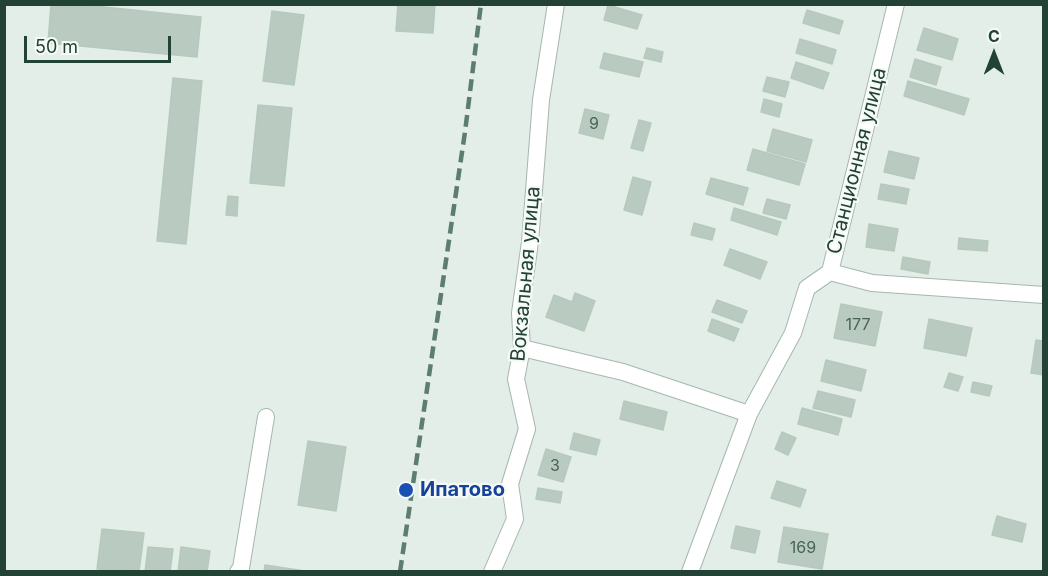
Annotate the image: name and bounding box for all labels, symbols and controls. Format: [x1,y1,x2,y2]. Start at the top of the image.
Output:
scale bar [27,24,174,62]
north arrow [964,24,1024,84]
text: С [988,26,1000,46]
text: 50 m [35,36,78,57]
street label: Станционная улица [822,65,892,257]
house number: 9 [589,114,599,134]
street label: Вокзальная улица [506,185,546,363]
house number: 177 [846,315,870,335]
house number: 3 [550,456,560,476]
place label: Ипатово [420,478,505,502]
marker: Ипатово [397,481,415,499]
house number: 169 [790,538,816,558]

